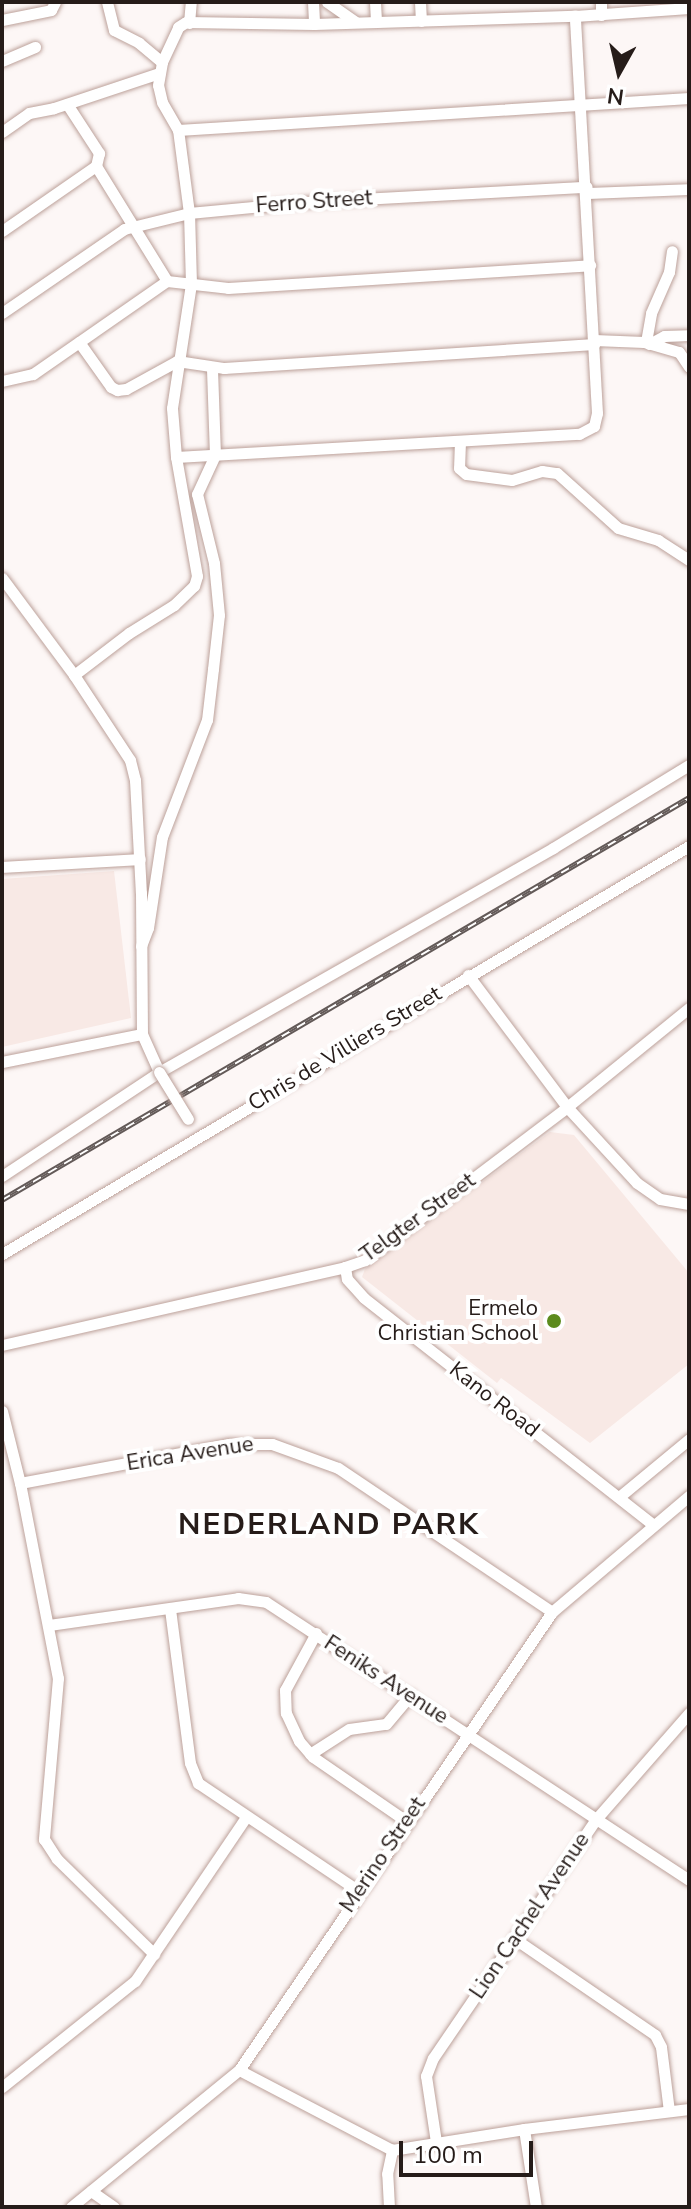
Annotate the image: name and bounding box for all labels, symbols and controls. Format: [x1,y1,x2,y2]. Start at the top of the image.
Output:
north arrow [579,32,659,112]
text: N [605,80,626,112]
street label: Ferro Street [255,185,373,219]
street label: Chris de Villiers Street [244,981,446,1117]
street label: Telgter Street [355,1168,481,1268]
place label: Ermelo Christian School [377,1295,538,1346]
marker: Ermelo Christian School [545,1312,563,1330]
street label: Kano Road [444,1357,544,1443]
street label: Erica Avenue [125,1431,255,1477]
district label: NEDERLAND PARK [178,1507,480,1543]
street label: Feniks Avenue [319,1630,453,1730]
street label: Merino Street [335,1792,431,1918]
street label: Lion Cachel Avenue [465,1828,595,2004]
scale bar [403,2125,537,2175]
text: 100 m [413,2139,483,2171]

